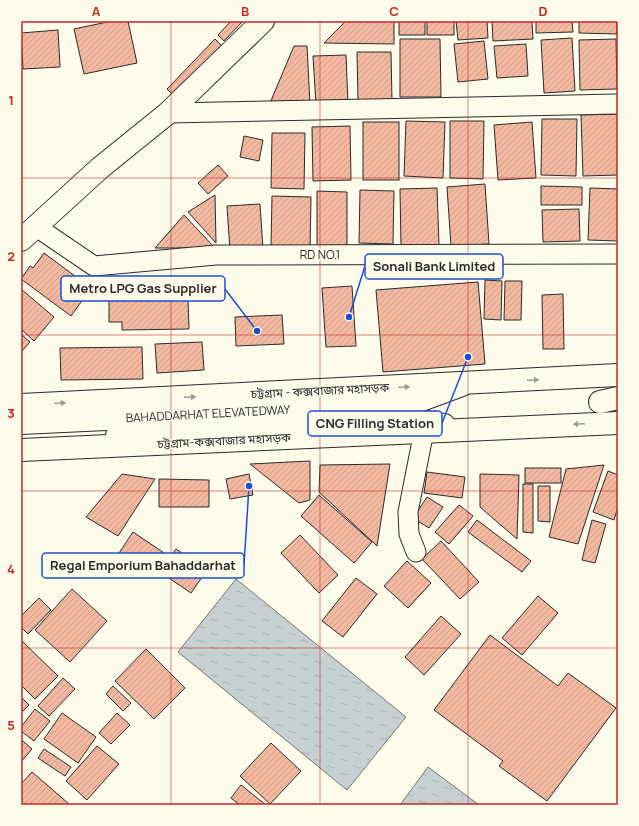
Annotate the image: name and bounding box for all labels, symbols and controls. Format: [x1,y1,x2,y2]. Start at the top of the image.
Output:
text: A [92,2,101,20]
text: B [241,2,249,20]
text: C [389,2,399,20]
text: D [538,2,548,20]
text: 1 [8,91,14,109]
street label: RD NO.1 [300,246,340,263]
text: 2 [7,247,15,265]
callout: Sonali Bank Limited [365,254,503,279]
text: Sonali Bank Limited [373,257,495,275]
callout: Metro LPG Gas Supplier [61,276,225,301]
text: Metro LPG Gas Supplier [69,279,217,297]
one-way arrow [527,377,540,383]
street label: চট্টগ্রাম - কক্সবাজার মহাসড়ক [249,378,390,403]
one-way arrow [398,384,410,391]
one-way arrow [184,393,196,400]
one-way arrow [54,399,66,406]
street label: BAHADDARHAT ELEVATEDWAY [125,401,291,426]
text: 3 [7,404,15,422]
callout: CNG Filling Station [308,411,442,436]
text: CNG Filling Station [316,414,434,432]
one-way arrow [573,421,585,428]
street label: চট্টগ্রাম-কক্সবাজার মহাসড়ক [156,429,291,453]
callout: Regal Emporium Bahaddarhat [42,553,244,578]
text: Regal Emporium Bahaddarhat [50,556,236,574]
text: 4 [7,560,15,578]
text: 5 [7,716,15,734]

